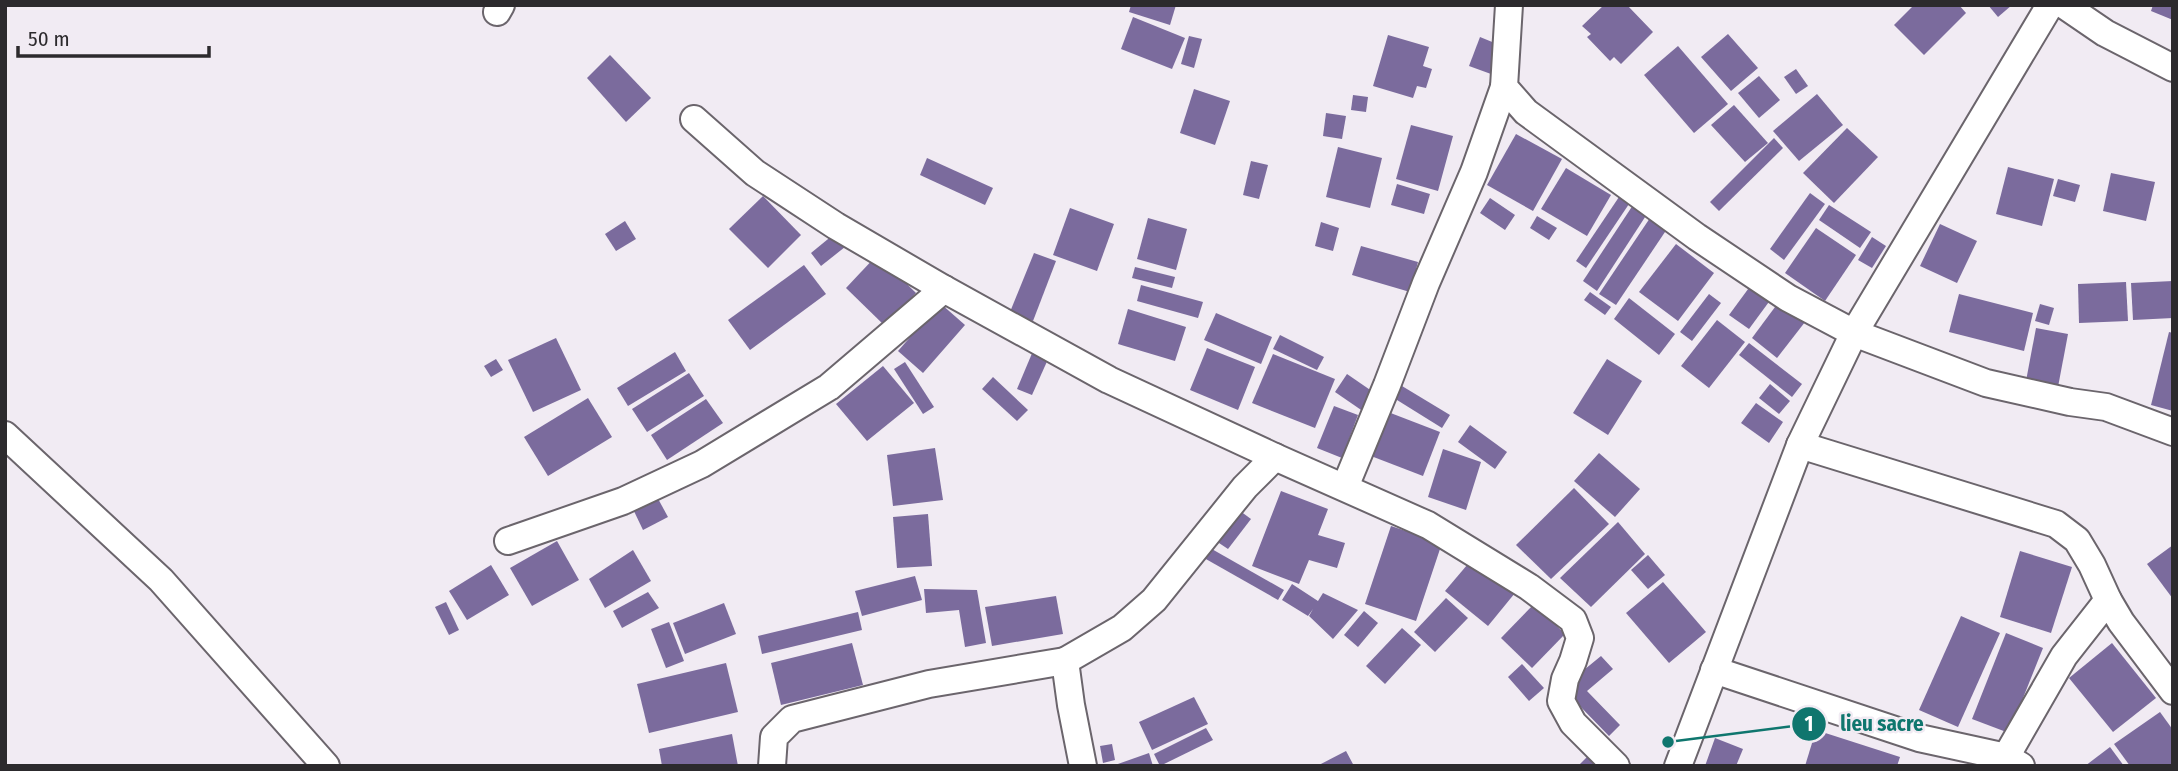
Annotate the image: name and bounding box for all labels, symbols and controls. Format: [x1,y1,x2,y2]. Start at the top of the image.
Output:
scale bar [18,14,208,58]
text: 50 m [28,26,70,52]
callout: lieu sacre [1791,703,1938,745]
text: 1 [1805,711,1813,737]
text: lieu sacre [1840,711,1924,737]

